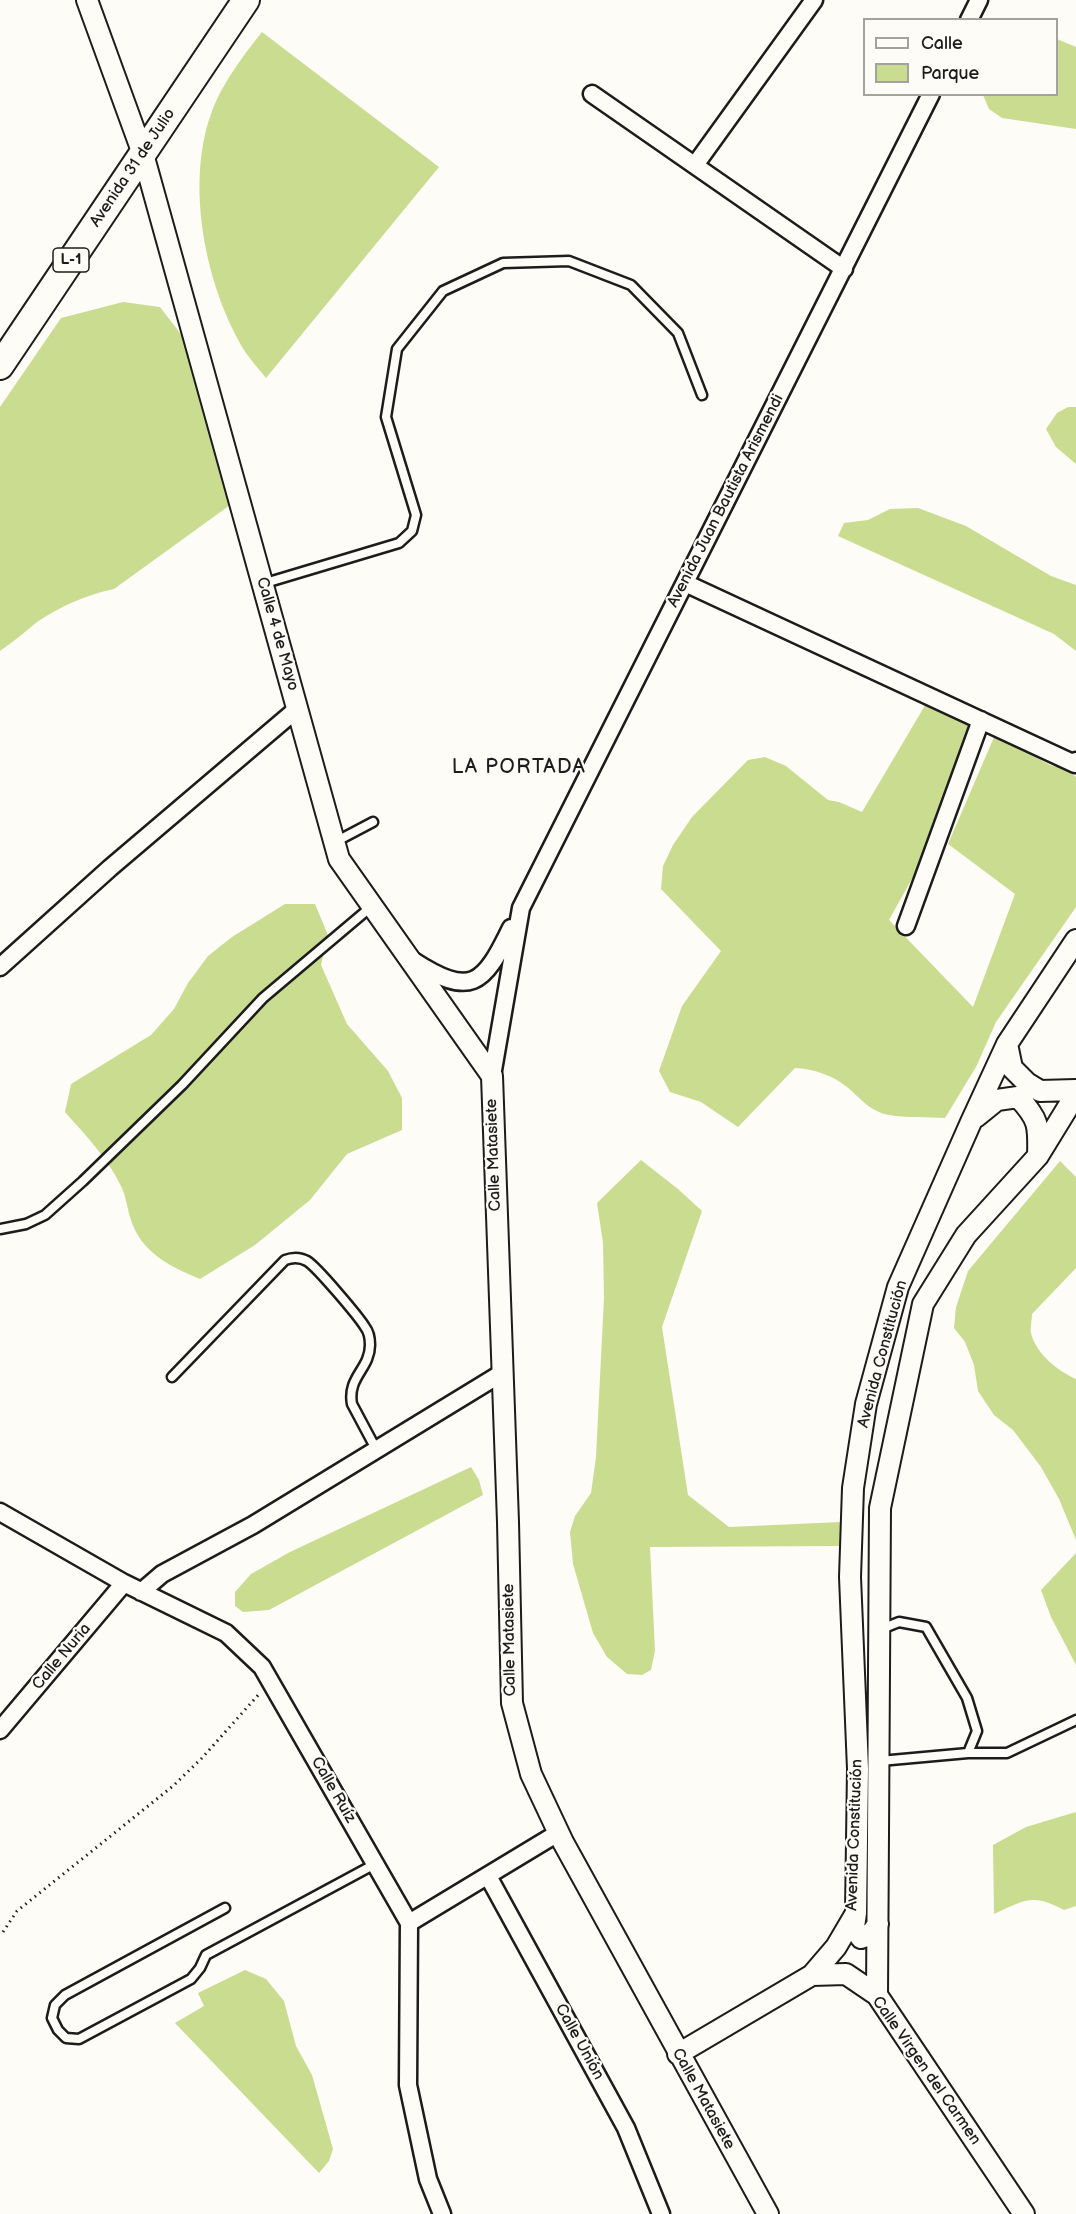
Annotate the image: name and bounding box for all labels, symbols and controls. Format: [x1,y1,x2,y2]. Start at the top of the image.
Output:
legend [863,18,1058,96]
text: Calle [921,33,963,54]
text: Parque [921,63,979,84]
street label: Avenida 31 de Julio [86,105,180,231]
road number: L-1 [53,248,89,272]
street label: Avenida Juan Bautista Arismendi [664,391,788,611]
street label: Calle 4 de Mayo [252,575,302,693]
district label: LA PORTADA [452,756,586,780]
street label: Calle Matasiete [482,1098,506,1212]
street label: Avenida Constitución [854,1278,912,1430]
street label: Calle Matasiete [499,1583,521,1697]
street label: Calle Nuria [29,1620,95,1694]
street label: Calle Ruíz [306,1754,360,1826]
street label: Avenida Constitución [843,1759,867,1911]
street label: Calle Virgen del Carmen [867,1993,985,2149]
street label: Calle Unión [550,2001,608,2083]
street label: Calle Matasiete [667,2045,739,2153]

